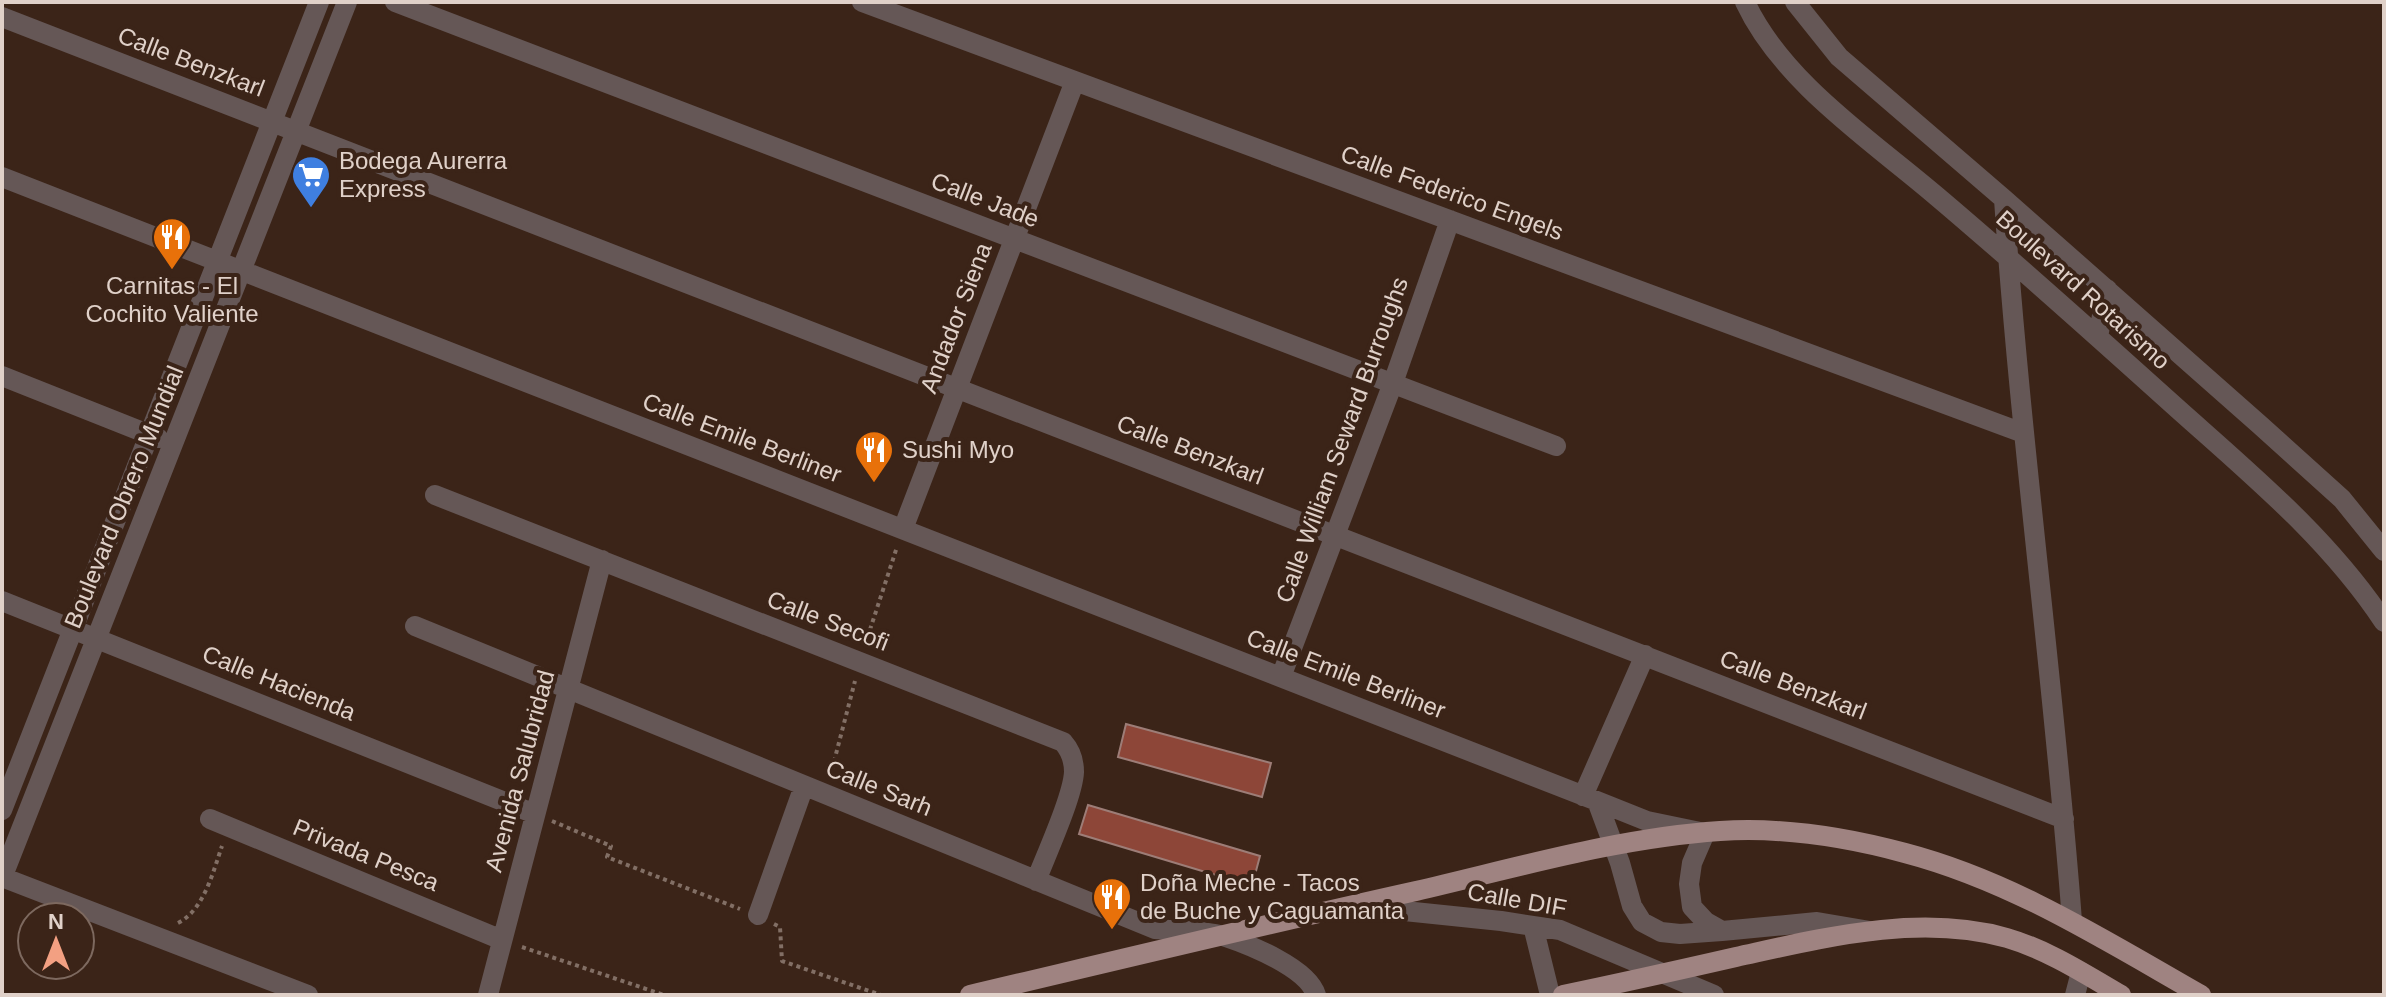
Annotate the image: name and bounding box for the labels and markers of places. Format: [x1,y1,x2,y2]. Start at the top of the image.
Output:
place label: Bodega Aurerra Express [339,147,508,202]
supermarket icon: Bodega Aurerra Express [290,154,332,209]
restaurant icon: Carnitas - El Cochito Valiente [151,216,193,271]
place label: Carnitas - El Cochito Valiente [86,272,259,327]
restaurant icon: Sushi Myo [853,429,895,484]
place label: Sushi Myo [902,436,1014,463]
place label: Doña Meche - Tacos de Buche y Caguamanta [1140,869,1405,924]
restaurant icon: Doña Meche - Tacos de Buche y Caguamanta [1091,876,1133,931]

